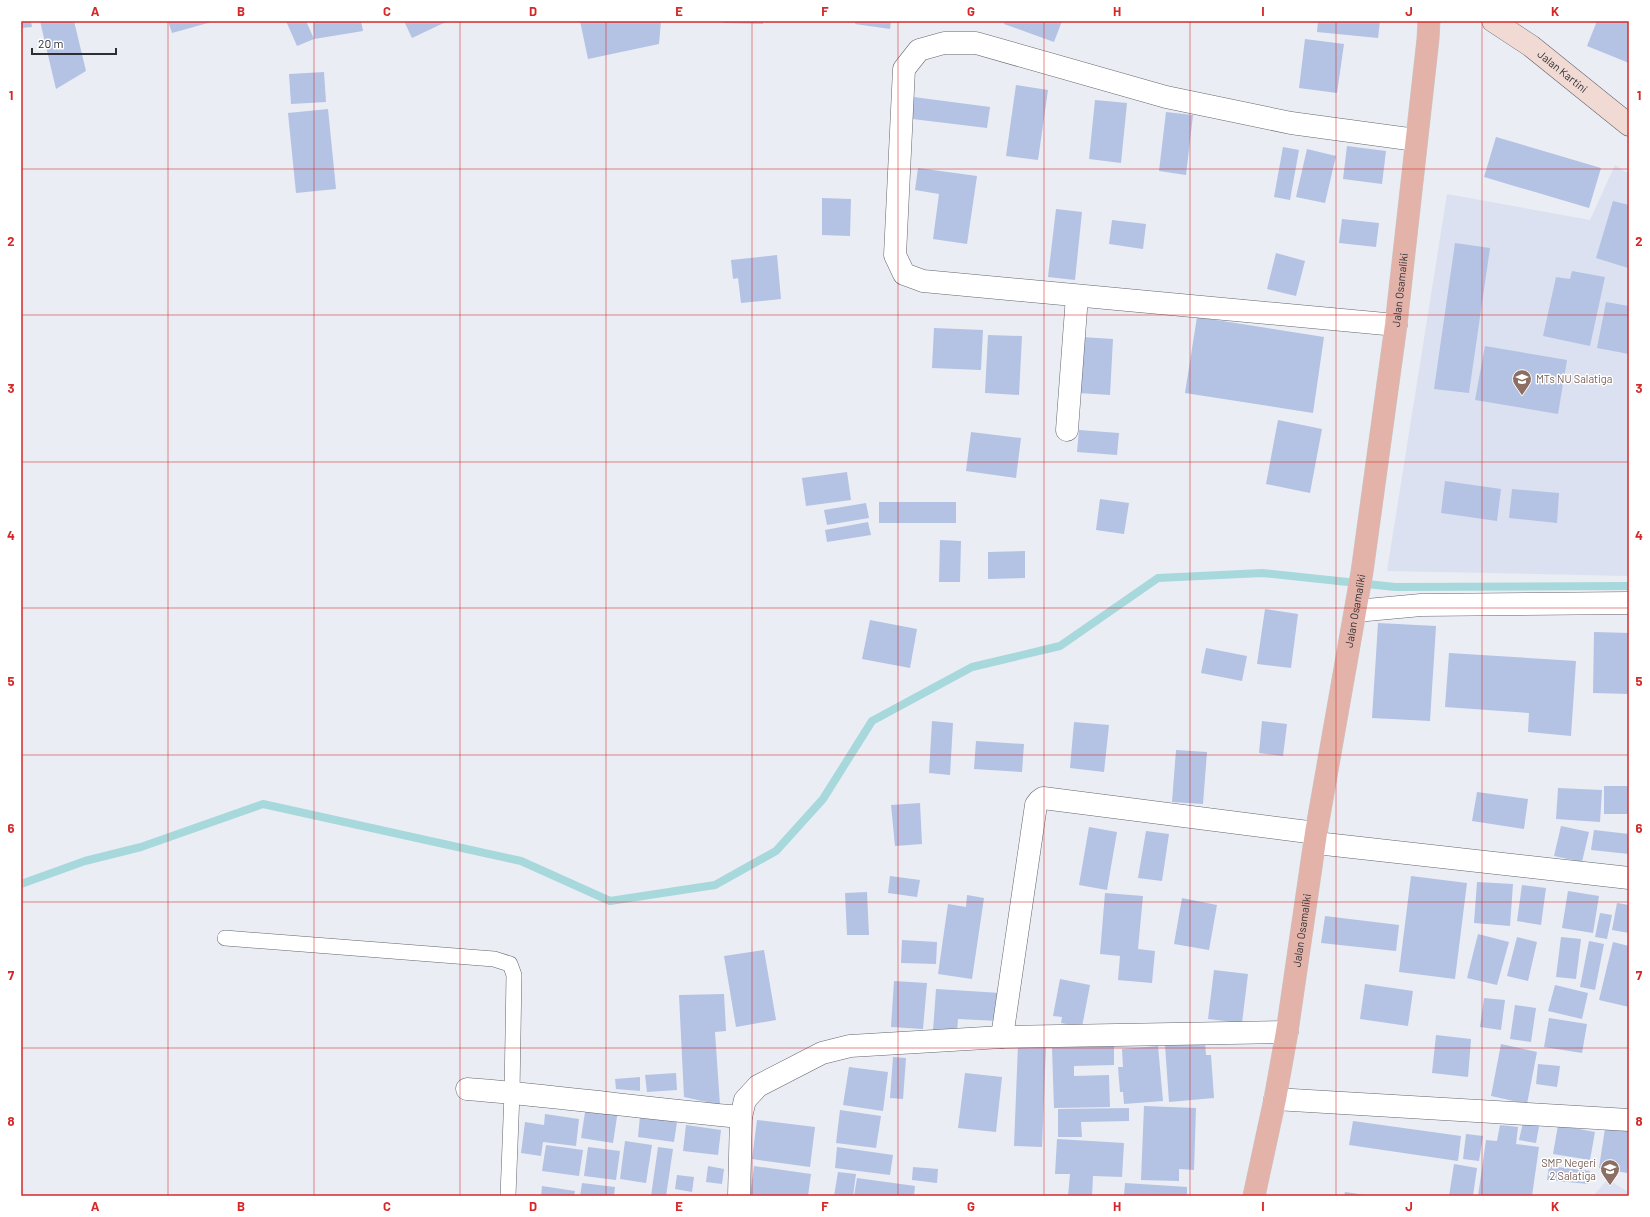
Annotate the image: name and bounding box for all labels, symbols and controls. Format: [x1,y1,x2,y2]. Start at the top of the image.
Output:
text: A [91,3,100,19]
text: B [237,3,245,19]
text: C [383,3,391,19]
text: D [529,3,537,19]
text: E [675,3,683,19]
text: F [821,3,829,19]
text: G [967,3,975,19]
text: H [1113,3,1121,19]
text: I [1261,3,1265,19]
text: J [1405,3,1413,19]
text: K [1551,3,1559,19]
scale bar [32,30,116,56]
text: 20 m [38,36,64,50]
street label: Jalan Kartini [1535,47,1591,95]
text: 1 [9,87,13,103]
text: 1 [1637,87,1641,103]
text: 2 [7,233,15,249]
text: 2 [1635,233,1643,249]
street label: Jalan Osamaliki [1389,252,1410,328]
school or university icon: MTs NU Salatiga [1511,368,1533,396]
place label: MTs NU Salatiga [1536,372,1612,385]
text: 3 [7,380,15,396]
text: 3 [1635,380,1643,396]
text: 4 [7,527,15,543]
text: 4 [1635,527,1643,543]
street label: Jalan Osamaliki [1342,573,1368,649]
text: 5 [7,673,15,689]
text: 5 [1635,673,1643,689]
text: 6 [8,820,15,836]
text: 6 [1636,820,1643,836]
street label: Jalan Osamaliki [1290,892,1313,968]
text: 7 [8,967,15,983]
text: 7 [1636,967,1643,983]
text: 8 [7,1113,15,1129]
text: 8 [1635,1113,1643,1129]
place label: SMP Negeri 2 Salatiga [1541,1156,1596,1182]
school or university icon: SMP Negeri 2 Salatiga [1599,1158,1621,1186]
text: A [91,1198,100,1214]
text: B [237,1198,245,1214]
text: C [383,1198,391,1214]
text: D [529,1198,537,1214]
text: E [675,1198,683,1214]
text: F [821,1198,829,1214]
text: G [967,1198,975,1214]
text: H [1113,1198,1121,1214]
text: I [1261,1198,1265,1214]
text: J [1405,1198,1413,1214]
text: K [1551,1198,1559,1214]

